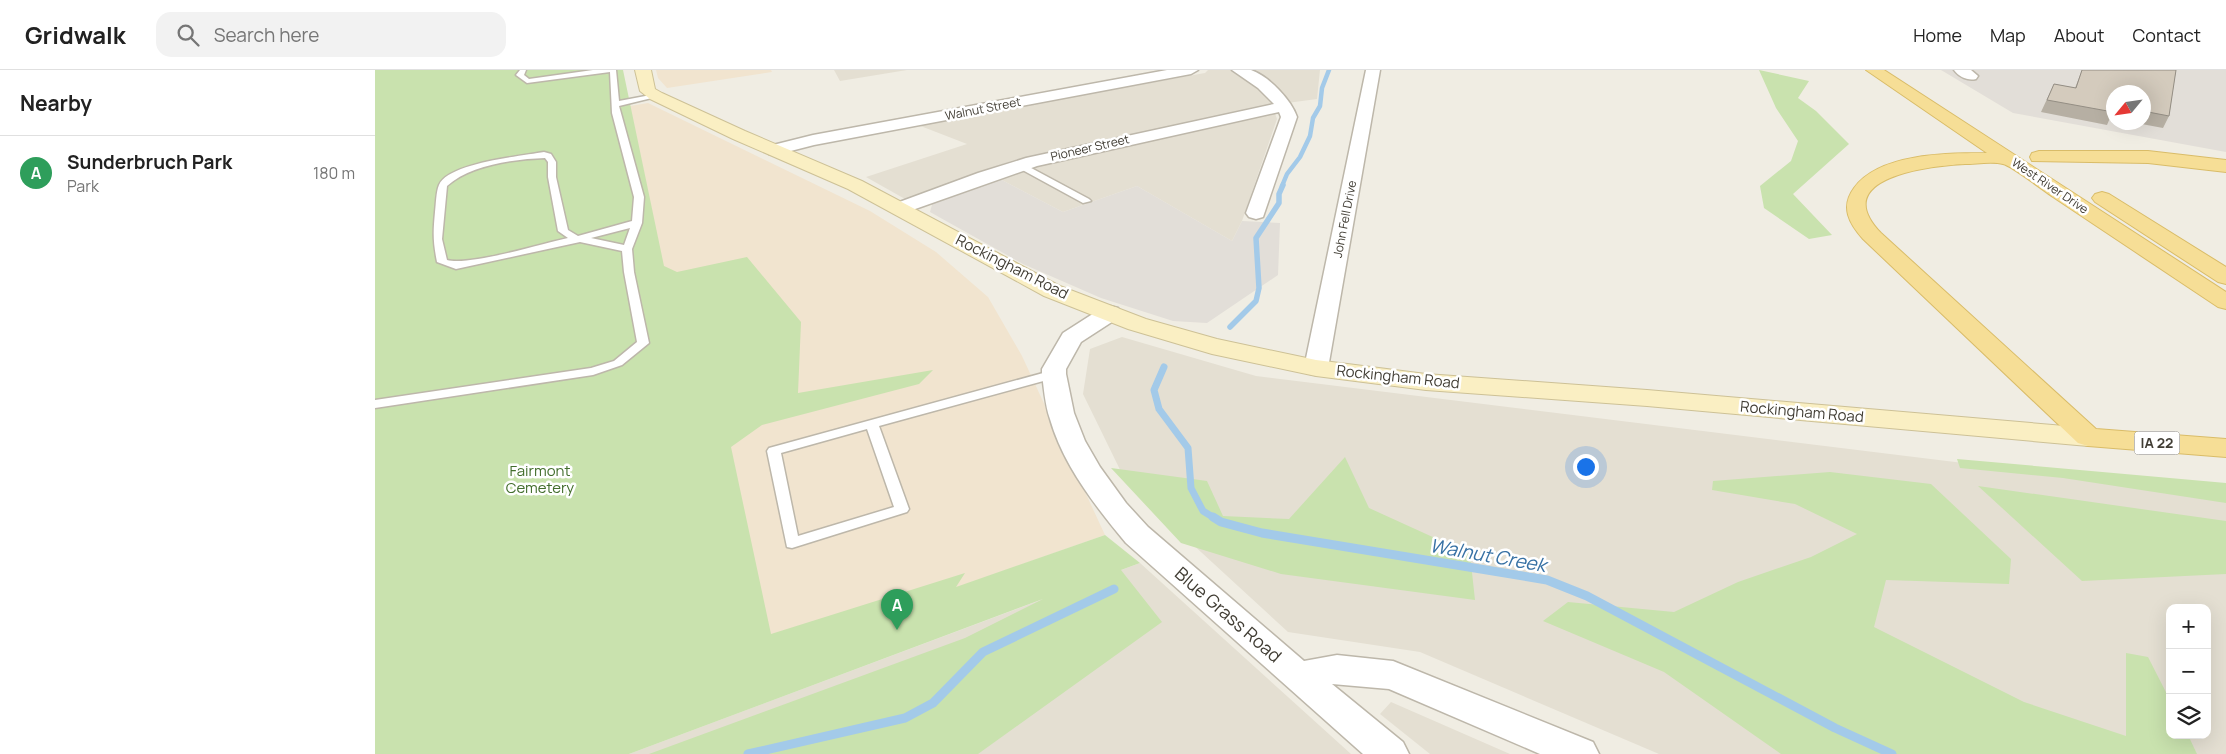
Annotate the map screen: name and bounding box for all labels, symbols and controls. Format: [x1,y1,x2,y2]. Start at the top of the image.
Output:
search box [156,12,506,57]
text: Gridwalk [25,18,126,51]
icon: search [174,21,202,49]
text: Search here [214,22,319,48]
text: Home [1913,23,1962,47]
text: Map [1990,23,2026,47]
text: About [2054,23,2104,47]
text: Contact [2132,23,2201,47]
north arrow [2106,85,2151,130]
text: Nearby [20,89,92,117]
street label: Walnut Street [944,93,1022,124]
street label: Pioneer Street [1049,130,1131,165]
text: Sunderbruch Park [67,149,232,175]
street label: West River Drive [2009,154,2092,218]
text: A [31,162,41,184]
text: 180 m [313,162,355,184]
text: Park [67,175,99,197]
street label: John Fell Drive [1329,179,1360,259]
street label: Rockingham Road [952,229,1072,304]
street label: Rockingham Road [1335,360,1461,393]
street label: Rockingham Road [1739,396,1865,427]
road number: IA 22 [2135,432,2179,454]
your location [1573,454,1599,480]
park label: Fairmont Cemetery [506,460,574,498]
water label: Walnut Creek [1428,532,1551,578]
street label: Blue Grass Road [1170,561,1287,667]
pin: A [881,589,913,630]
map controls [2166,604,2211,739]
button: + [2166,604,2211,649]
button: − [2166,649,2211,694]
button: layers [2166,694,2211,739]

